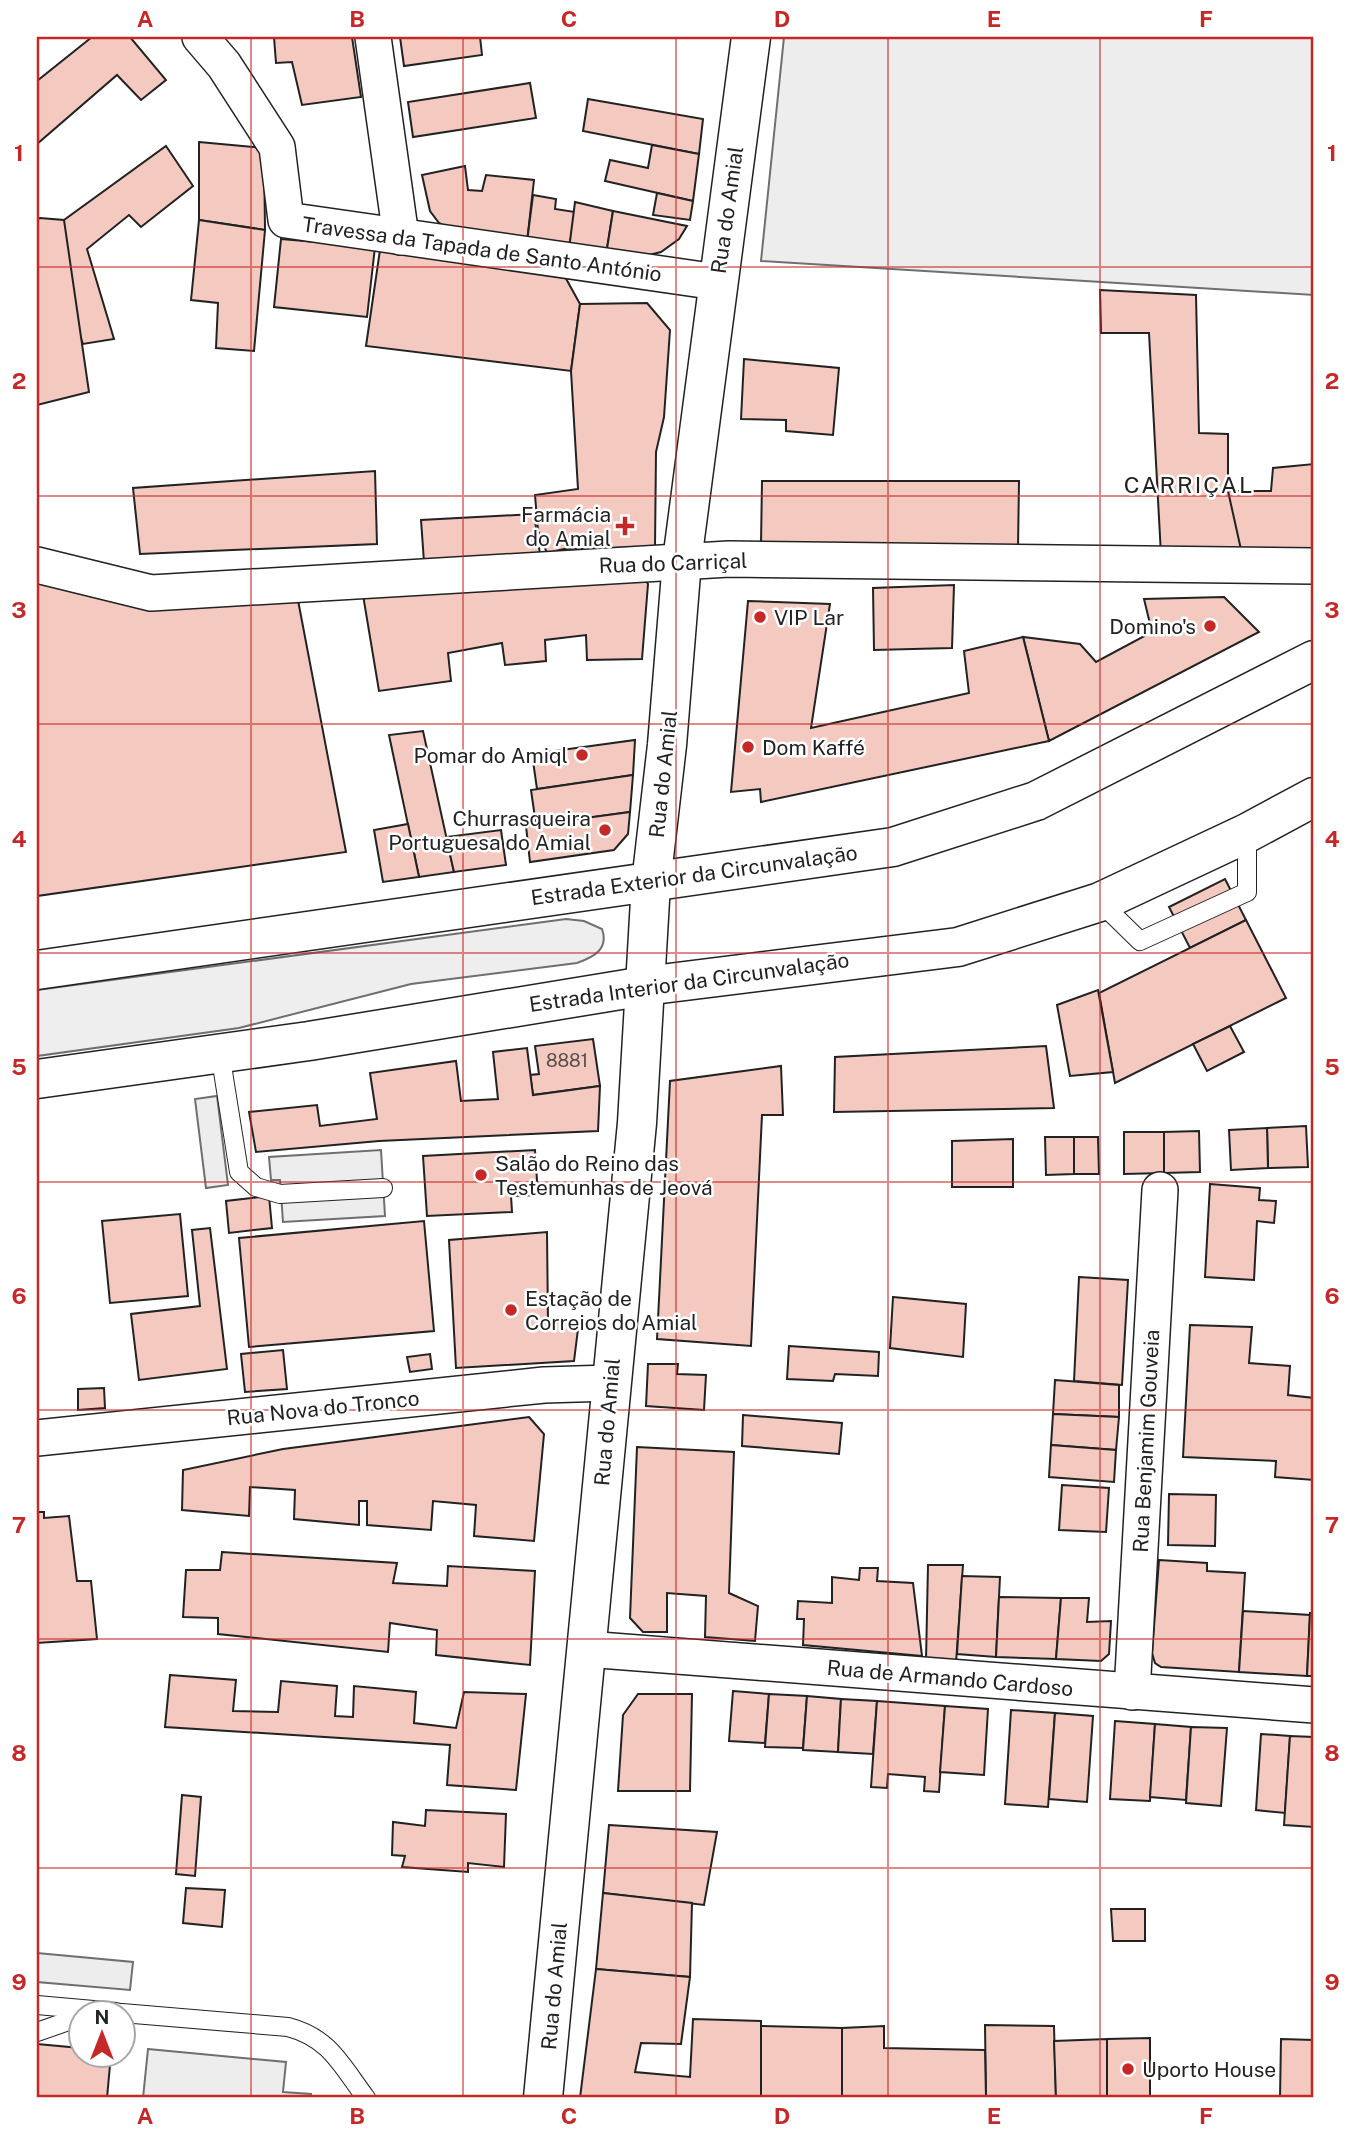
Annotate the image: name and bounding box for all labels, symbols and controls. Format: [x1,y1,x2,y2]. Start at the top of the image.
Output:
text: A [137,5,154,32]
text: B [349,5,365,32]
text: C [561,5,577,32]
text: D [774,5,790,32]
text: E [987,5,1001,32]
text: F [1199,5,1213,32]
text: 1 [14,139,24,166]
text: 1 [1327,139,1337,166]
street label: Rua do Amial [706,145,748,275]
street label: Travessa da Tapada de Santo António [301,211,663,287]
text: 2 [12,367,26,394]
text: 2 [1325,367,1339,394]
district label: CARRIÇAL [1124,471,1254,498]
place label: Farmácia do Amial [521,502,611,551]
marker: Farmácia do Amial [617,518,633,534]
street label: Rua do Carriçal [598,548,748,578]
text: 3 [11,596,27,623]
text: 3 [1324,596,1340,623]
place label: VIP Lar [774,605,844,630]
marker: VIP Lar [752,609,768,625]
place label: Domino's [1109,614,1196,639]
marker: Domino's [1202,618,1218,634]
street label: Rua do Amial [644,709,682,839]
place label: Dom Kaffé [762,735,865,760]
marker: Dom Kaffé [740,739,756,755]
place label: Pomar do Amiql [414,743,568,768]
marker: Pomar do Amiql [574,747,590,763]
place label: Churrasqueira Portuguesa do Amial [388,806,591,855]
marker: Churrasqueira Portuguesa do Amial [597,822,613,838]
text: 4 [11,825,27,852]
text: 4 [1324,825,1340,852]
street label: Estrada Exterior da Circunvalação [529,840,859,910]
street label: Estrada Interior da Circunvalação [527,947,851,1017]
house number: 8881 [546,1050,588,1071]
text: 5 [11,1053,27,1080]
text: 5 [1324,1053,1340,1080]
place label: Salão do Reino das Testemunhas de Jeová [495,1151,713,1200]
marker: Salão do Reino das Testemunhas de Jeová [473,1167,489,1183]
text: 6 [11,1282,27,1309]
text: 6 [1324,1282,1340,1309]
place label: Estação de Correios do Amial [525,1286,697,1335]
marker: Estação de Correios do Amial [503,1302,519,1318]
street label: Rua Benjamim Gouveia [1128,1329,1164,1553]
street label: Rua do Amial [589,1357,625,1487]
street label: Rua Nova do Tronco [225,1385,421,1431]
text: 7 [12,1511,26,1538]
text: 7 [1325,1511,1339,1538]
street label: Rua de Armando Cardoso [826,1655,1074,1701]
text: 8 [11,1739,27,1766]
text: 8 [1324,1739,1340,1766]
street label: Rua do Amial [536,1921,572,2051]
text: 9 [11,1968,27,1995]
text: 9 [1324,1968,1340,1995]
north arrow [66,1998,136,2068]
text: N [95,2006,109,2028]
place label: Uporto House [1142,2057,1276,2082]
marker: Uporto House [1120,2061,1136,2077]
text: A [137,2102,154,2129]
text: B [349,2102,365,2129]
text: C [561,2102,577,2129]
text: D [774,2102,790,2129]
text: E [987,2102,1001,2129]
text: F [1199,2102,1213,2129]

